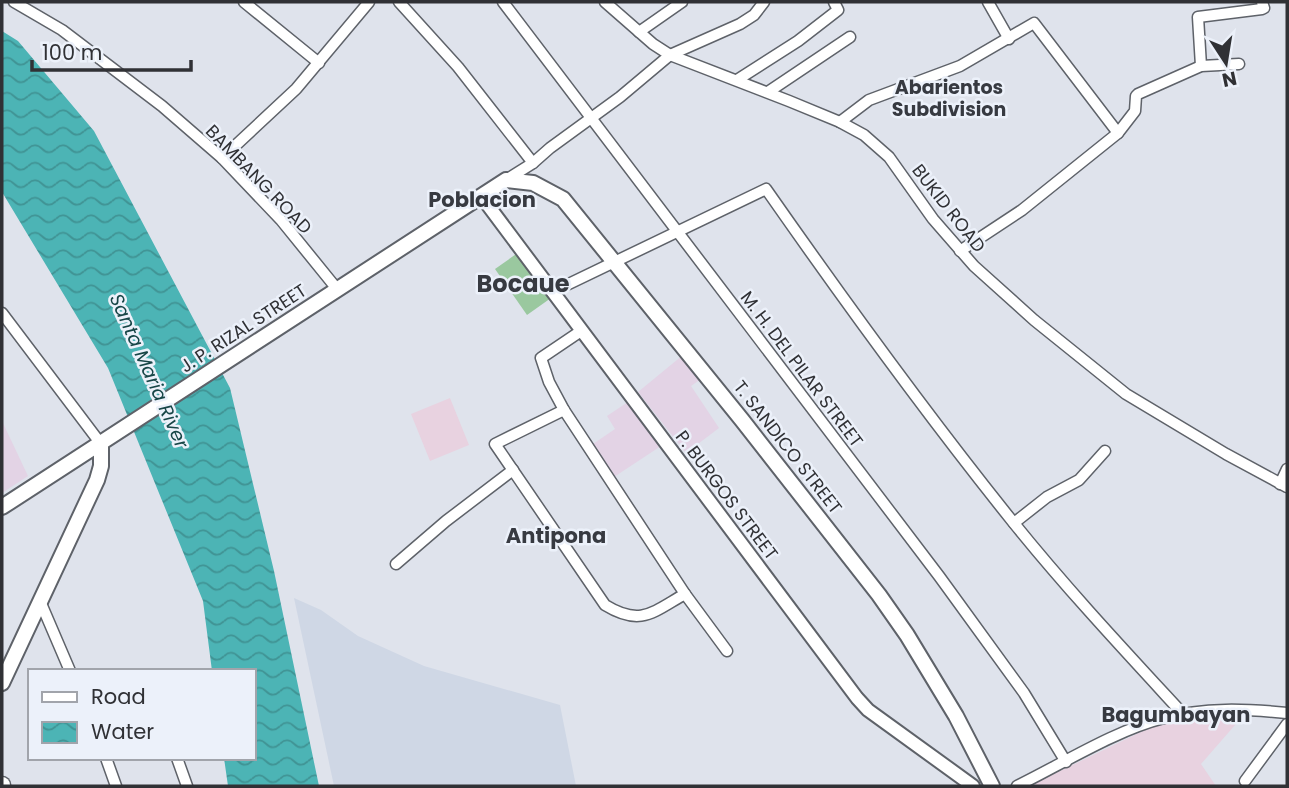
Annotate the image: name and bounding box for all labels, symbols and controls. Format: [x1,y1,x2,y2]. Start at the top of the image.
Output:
scale bar [32,28,191,72]
north arrow [1191,28,1261,98]
text: 100 m [42,38,102,67]
text: N [1220,64,1239,94]
district label: Abarientos Subdivision [892,74,1006,123]
street label: BAMBANG ROAD [200,119,318,239]
street label: BUKID ROAD [907,159,991,257]
district label: Poblacion [428,185,536,214]
district label: Bocaue [477,267,570,300]
street label: J. P. RIZAL STREET [175,278,311,378]
street label: M. H. DEL PILAR STREET [735,286,869,452]
water label: Santa Maria River [103,289,196,453]
street label: T. SANDICO STREET [728,375,848,519]
street label: P. BURGOS STREET [670,425,784,565]
district label: Antipona [506,521,606,550]
legend [28,669,256,760]
text: Road [91,682,146,711]
district label: Bagumbayan [1102,700,1250,729]
text: Water [91,717,154,746]

